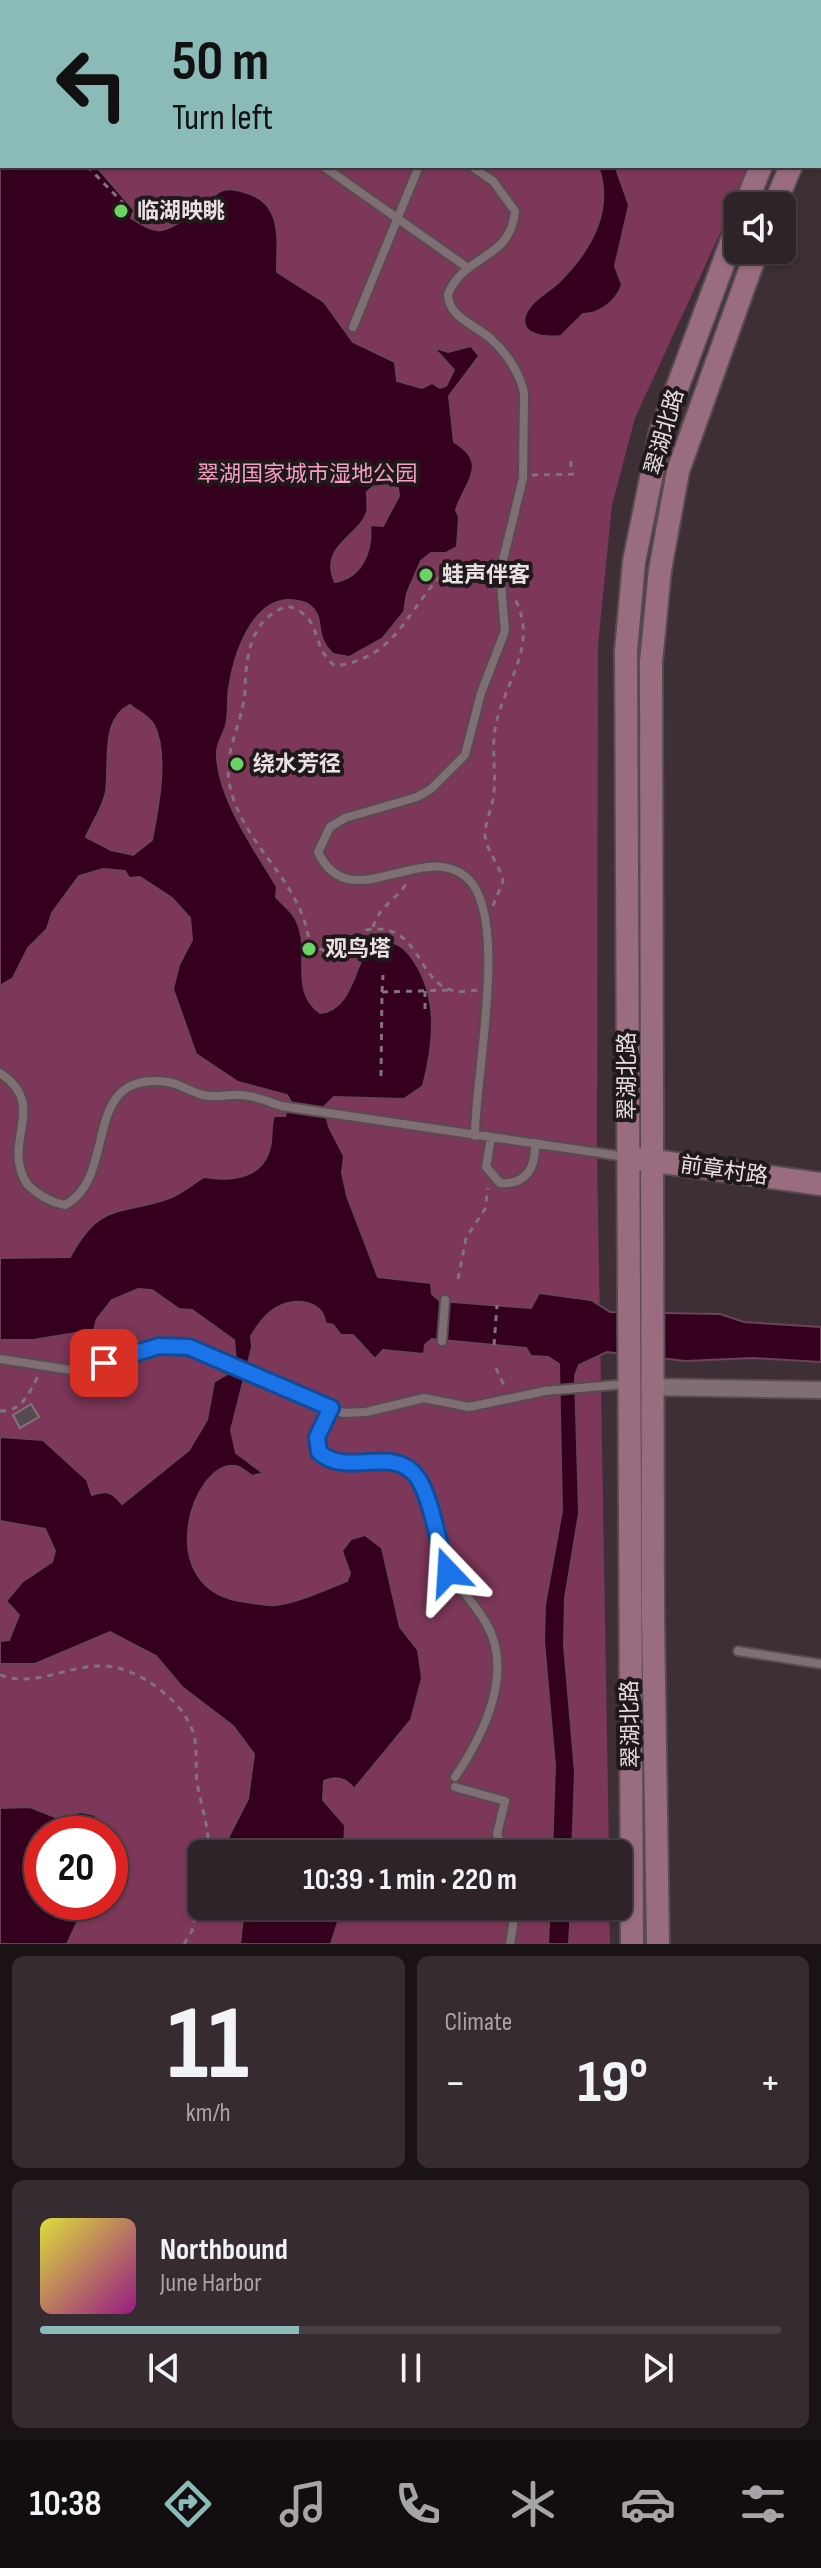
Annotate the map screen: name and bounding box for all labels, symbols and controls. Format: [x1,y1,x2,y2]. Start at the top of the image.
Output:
text: 50 m [172,29,269,96]
icon: left [40,32,144,136]
text: Turn left [172,97,273,140]
map controls [724,192,796,264]
button: sound [724,192,796,264]
place label: 临湖映眺 [137,198,225,225]
marker: 临湖映眺 [112,202,130,220]
street label: 翠湖北路 [640,386,690,478]
park label: 翠湖国家城市湿地公园 [197,461,417,488]
place label: 蛙声伴客 [442,562,530,589]
marker: 蛙声伴客 [417,566,435,584]
place label: 绕水芳径 [253,751,341,778]
marker: 绕水芳径 [228,755,246,773]
place label: 观鸟塔 [325,936,391,963]
marker: 观鸟塔 [300,940,318,958]
street label: 翠湖北路 [614,1032,641,1120]
street label: 前章村路 [679,1152,769,1190]
pin [70,1329,138,1397]
icon: arrive [82,1341,126,1385]
position arrow [406,1530,490,1614]
street label: 翠湖北路 [617,1680,645,1768]
speed limit sign: 20 [24,1816,128,1920]
text: 10:39 · 1 min · 220 m [303,1862,517,1898]
text: 11 [167,1983,249,2108]
text: Climate [445,2007,512,2038]
text: 19° [577,2047,648,2119]
text: − [445,2057,466,2110]
text: + [759,2057,781,2110]
text: km/h [186,2098,231,2129]
text: Northbound [160,2232,288,2268]
text: June Harbor [160,2268,262,2299]
icon: previous [142,2346,186,2390]
icon: pause [389,2346,433,2390]
icon: next [636,2346,680,2390]
icon: directions [160,2476,216,2532]
icon: music [275,2476,331,2532]
icon: phone [390,2476,446,2532]
icon: climate [505,2476,561,2532]
icon: car [620,2476,676,2532]
icon: filters [735,2476,791,2532]
text: 10:38 [30,2483,101,2526]

